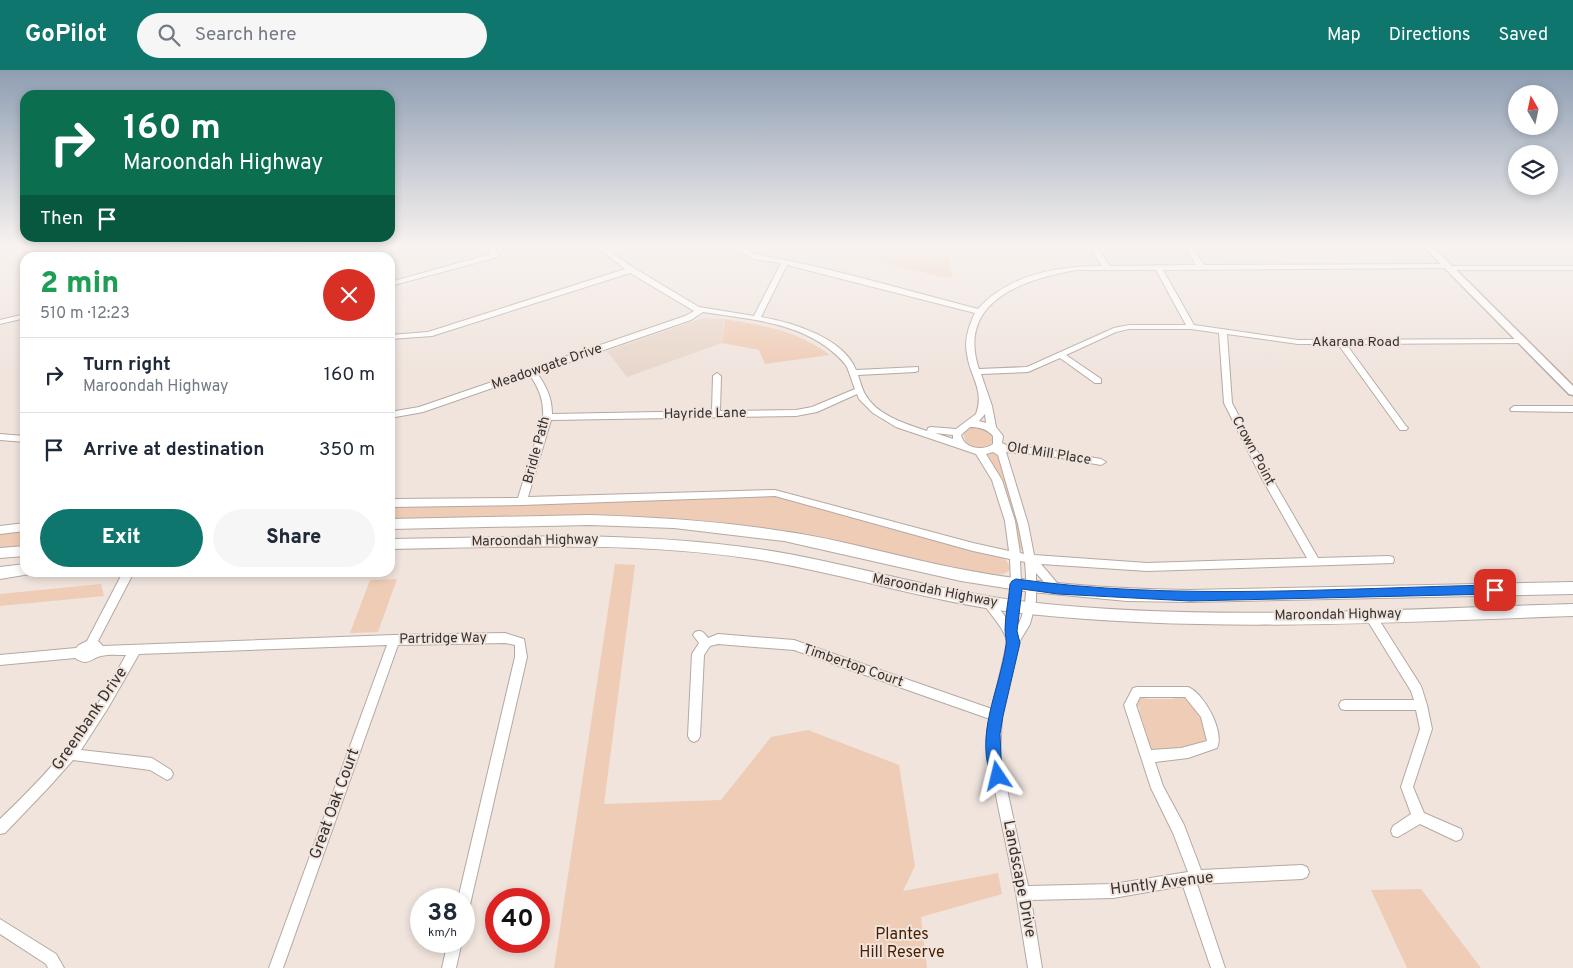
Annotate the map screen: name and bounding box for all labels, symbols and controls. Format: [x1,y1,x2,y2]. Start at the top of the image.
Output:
search box [137,13,487,58]
text: GoPilot [25,20,107,50]
icon: search [155,21,183,49]
text: Search here [195,23,296,47]
text: Map [1327,24,1361,47]
text: Directions [1389,24,1471,47]
text: Saved [1499,24,1548,47]
north arrow [1508,85,1558,135]
map controls [1508,85,1558,195]
text: 160 m [123,107,221,151]
icon: right [40,110,105,175]
button: layers [1508,145,1558,195]
text: Maroondah Highway [123,150,323,177]
icon: arrive [93,205,121,233]
text: Then [40,207,83,231]
text: 2 min [40,266,119,303]
button: close [323,269,375,321]
text: 510 m · 12:23 [40,304,130,324]
street label: Akarana Road [1312,334,1400,351]
street label: Meadowgate Drive [489,340,605,394]
text: Turn right [83,353,171,377]
icon: right [40,361,68,389]
text: 160 m [324,363,375,387]
text: Maroondah Highway [83,377,229,397]
street label: Hayride Lane [663,405,747,423]
street label: Crown Point [1228,413,1278,489]
street label: Bridle Path [520,414,554,486]
icon: arrive [40,436,68,464]
text: Arrive at destination [83,438,264,462]
text: 350 m [319,438,375,462]
street label: Old Mill Place [1006,439,1092,469]
button: Exit [40,509,203,567]
button: Share [213,509,375,567]
street label: Maroondah Highway [471,531,599,551]
pin [1474,569,1516,611]
street label: Maroondah Highway [871,571,999,611]
icon: arrive [1481,576,1509,604]
street label: Maroondah Highway [1274,605,1402,625]
street label: Partridge Way [399,630,487,648]
street label: Timbertop Court [801,641,905,691]
street label: Greenbank Drive [48,663,132,775]
street label: Great Oak Court [306,746,364,862]
position arrow [971,749,1023,801]
street label: Landscape Drive [998,819,1040,939]
street label: Huntly Avenue [1109,868,1215,900]
speed limit sign: 40 [485,888,550,953]
text: 38 [427,898,458,930]
text: km/h [428,925,457,941]
park label: Plantes Hill Reserve [859,925,945,963]

